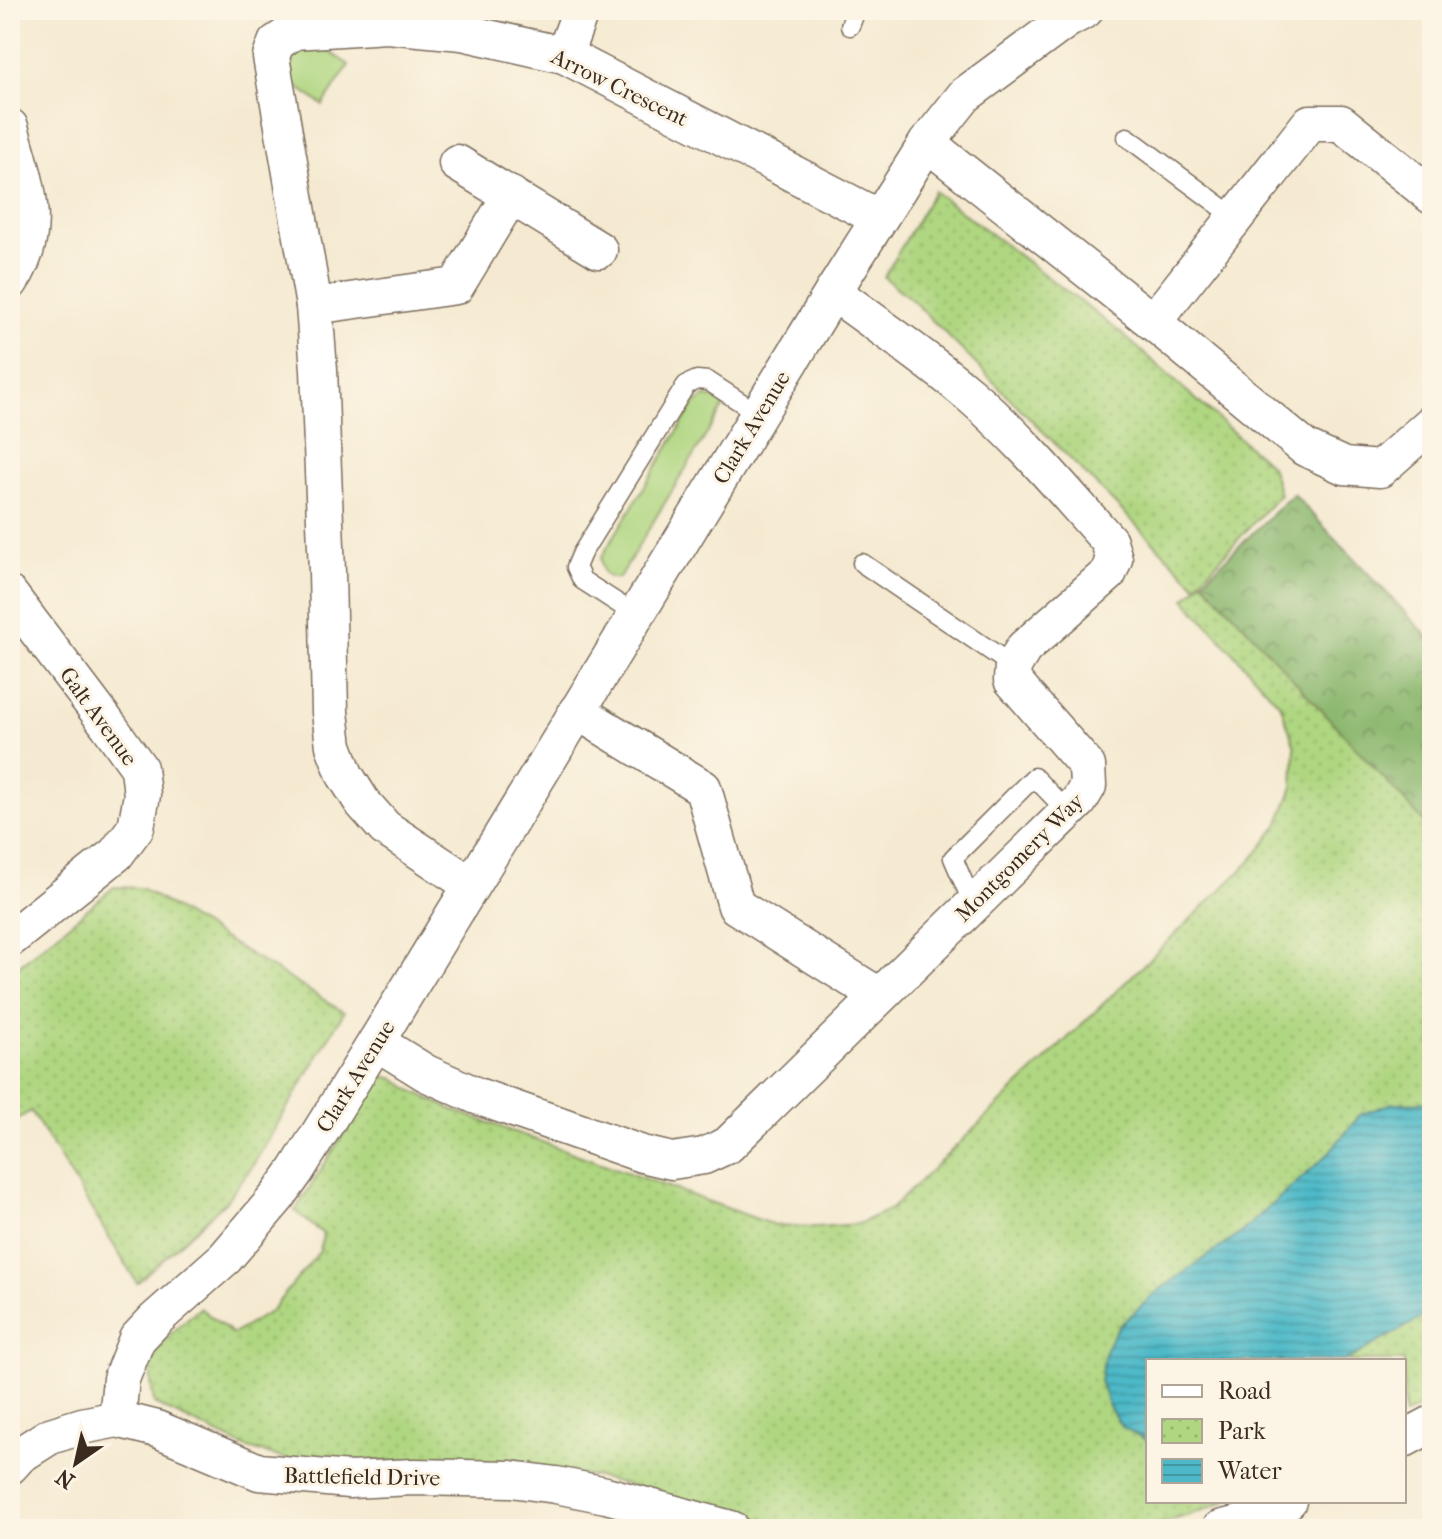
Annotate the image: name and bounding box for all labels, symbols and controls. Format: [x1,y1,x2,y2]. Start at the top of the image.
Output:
street label: Arrow Crescent [546,43,692,132]
street label: Clark Avenue [708,366,796,489]
street label: Galt Avenue [54,662,143,771]
street label: Montgomery Way [950,787,1090,927]
street label: Clark Avenue [311,1016,401,1137]
legend [1146,1359,1406,1503]
text: Road [1218,1377,1272,1405]
text: Park [1218,1417,1266,1445]
north arrow [36,1423,116,1503]
text: Water [1217,1457,1282,1485]
text: N [51,1463,80,1494]
street label: Battlefield Drive [284,1463,441,1491]

